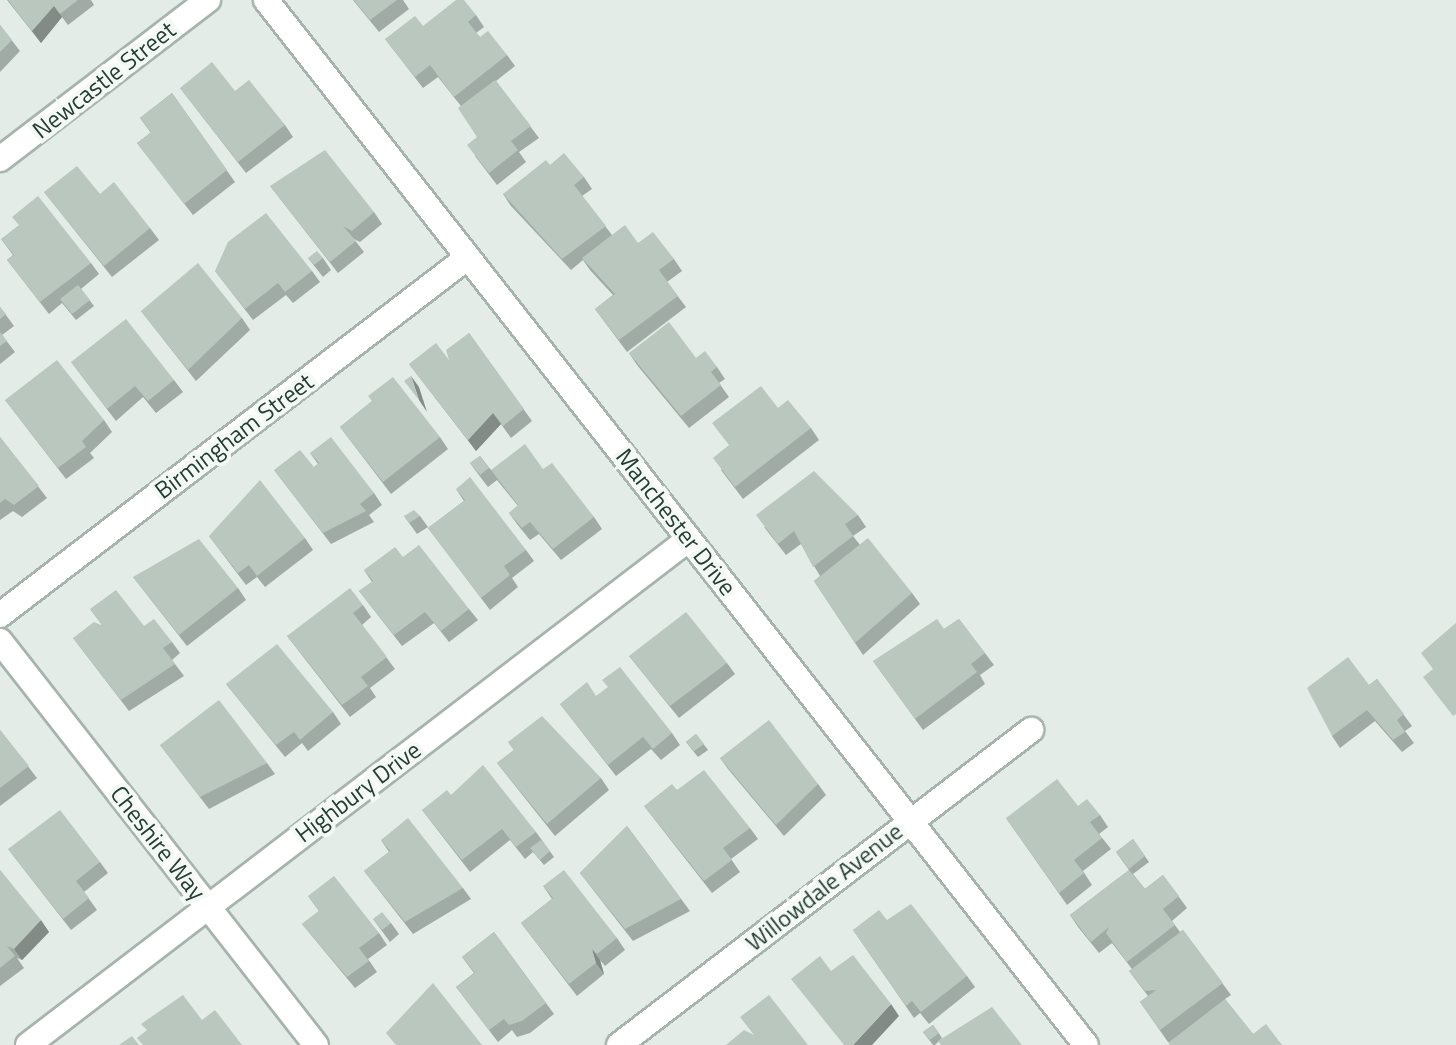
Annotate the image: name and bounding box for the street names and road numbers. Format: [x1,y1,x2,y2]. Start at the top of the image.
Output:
street label: Newcastle Street [27,15,181,145]
street label: Birmingham Street [149,367,319,505]
street label: Manchester Drive [610,443,742,601]
street label: Highbury Drive [290,735,426,849]
street label: Cheshire Way [104,780,212,906]
street label: Willowdale Avenue [740,817,908,957]

